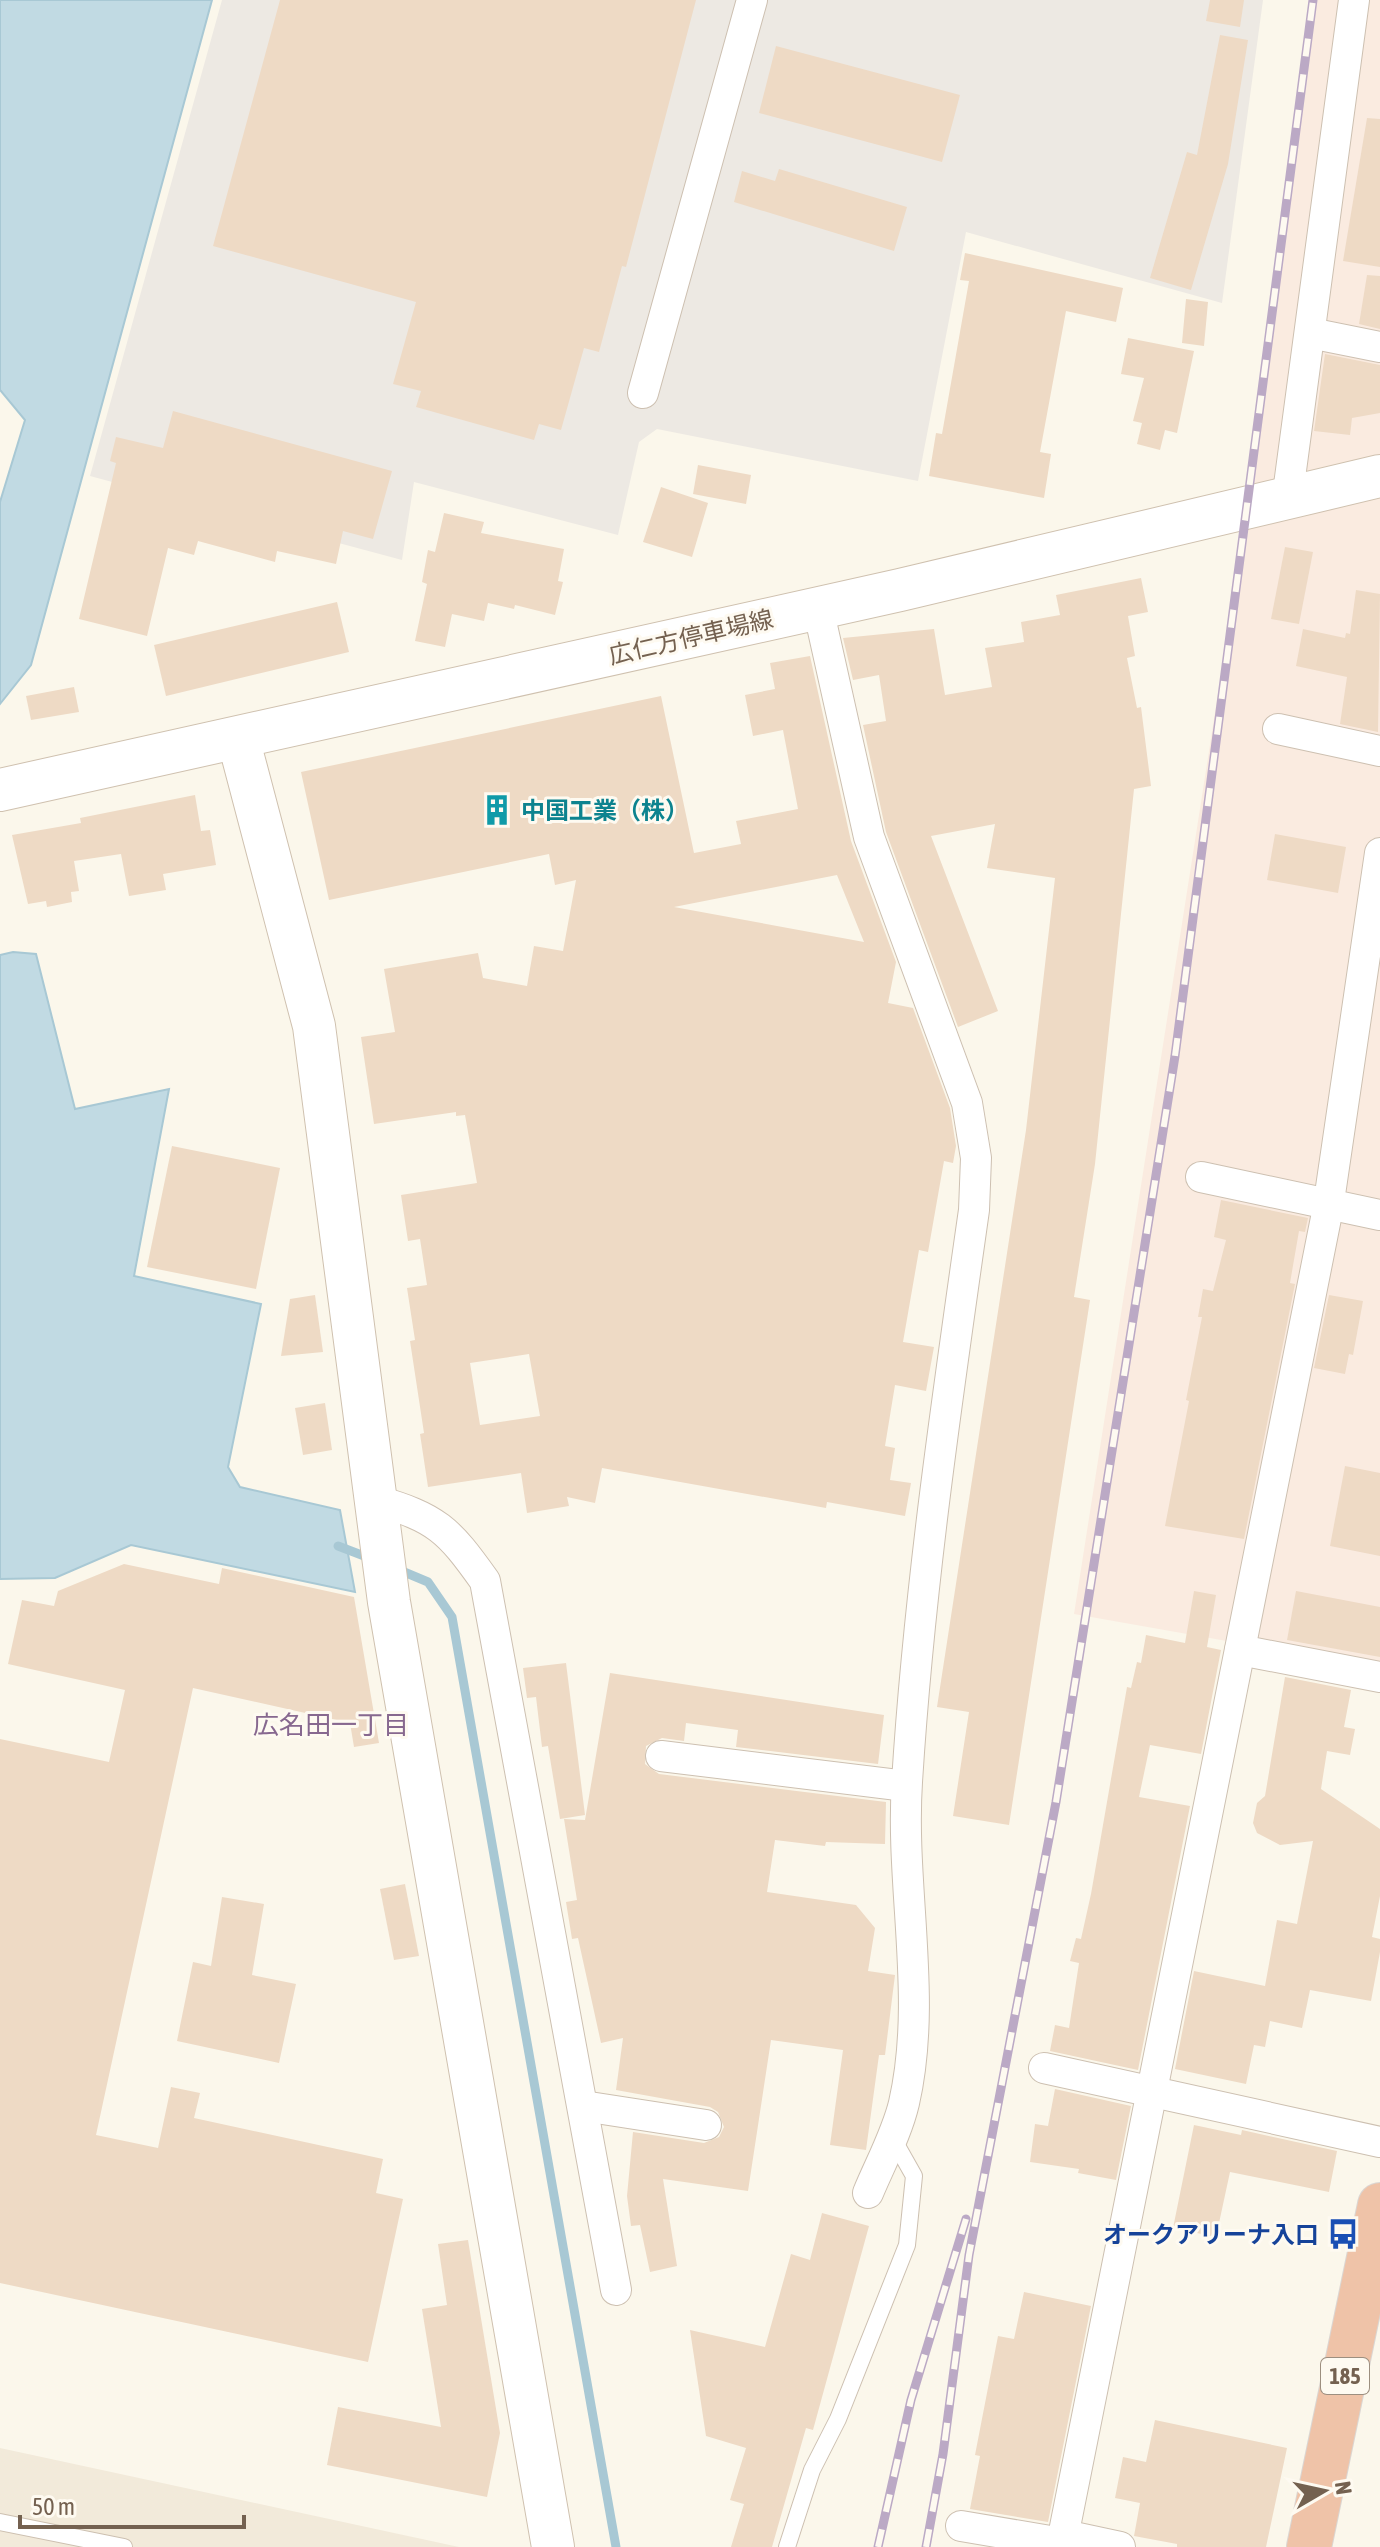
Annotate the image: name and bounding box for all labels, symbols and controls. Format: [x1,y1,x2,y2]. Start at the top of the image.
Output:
street label: 広仁方停車場線 [606,605,776,669]
building icon: 中国工業（株） [480,793,514,827]
place label: 中国工業（株） [521,797,689,824]
district label: 広名田一丁目 [253,1710,409,1740]
bus stop icon: オークアリーナ入口 [1326,2217,1360,2251]
place label: オークアリーナ入口 [1103,2221,1319,2248]
road number: 185 [1321,2358,1369,2394]
north arrow [1284,2451,1364,2531]
scale bar [20,2479,244,2529]
text: N [1330,2479,1358,2496]
text: 50 m [32,2493,75,2520]

